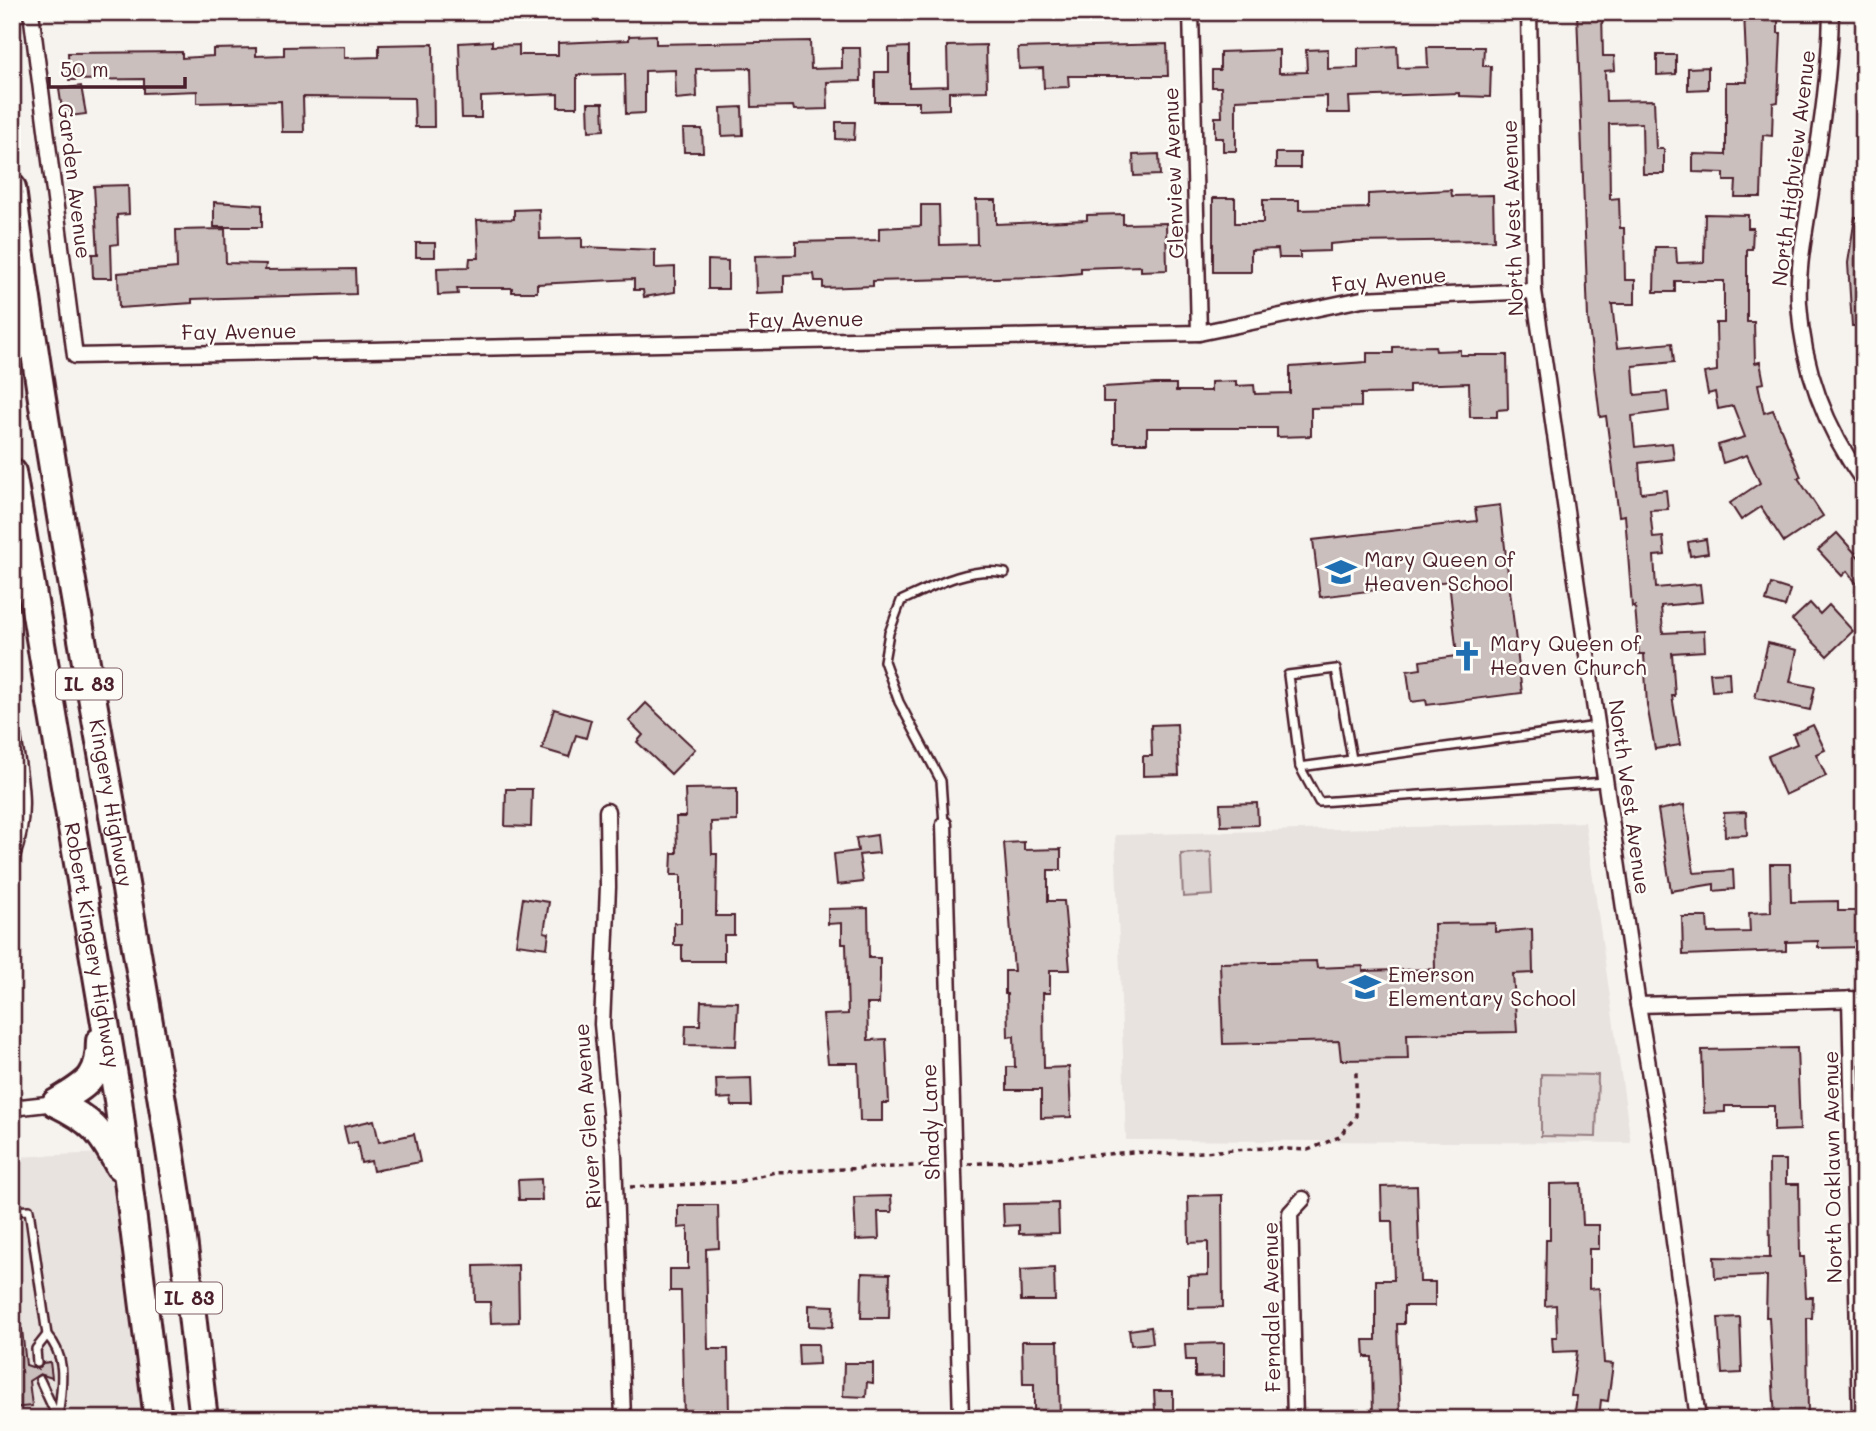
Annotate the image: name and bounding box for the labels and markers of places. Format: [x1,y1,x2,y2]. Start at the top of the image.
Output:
place label: Mary Queen of Heaven School [1364,545,1516,596]
school or university icon: Mary Queen of Heaven School [1324,555,1358,589]
place label: Mary Queen of Heaven Church [1490,629,1647,680]
church icon: Mary Queen of Heaven Church [1450,639,1484,673]
place label: Emerson Elementary School [1388,960,1576,1011]
school or university icon: Emerson Elementary School [1348,970,1382,1004]

